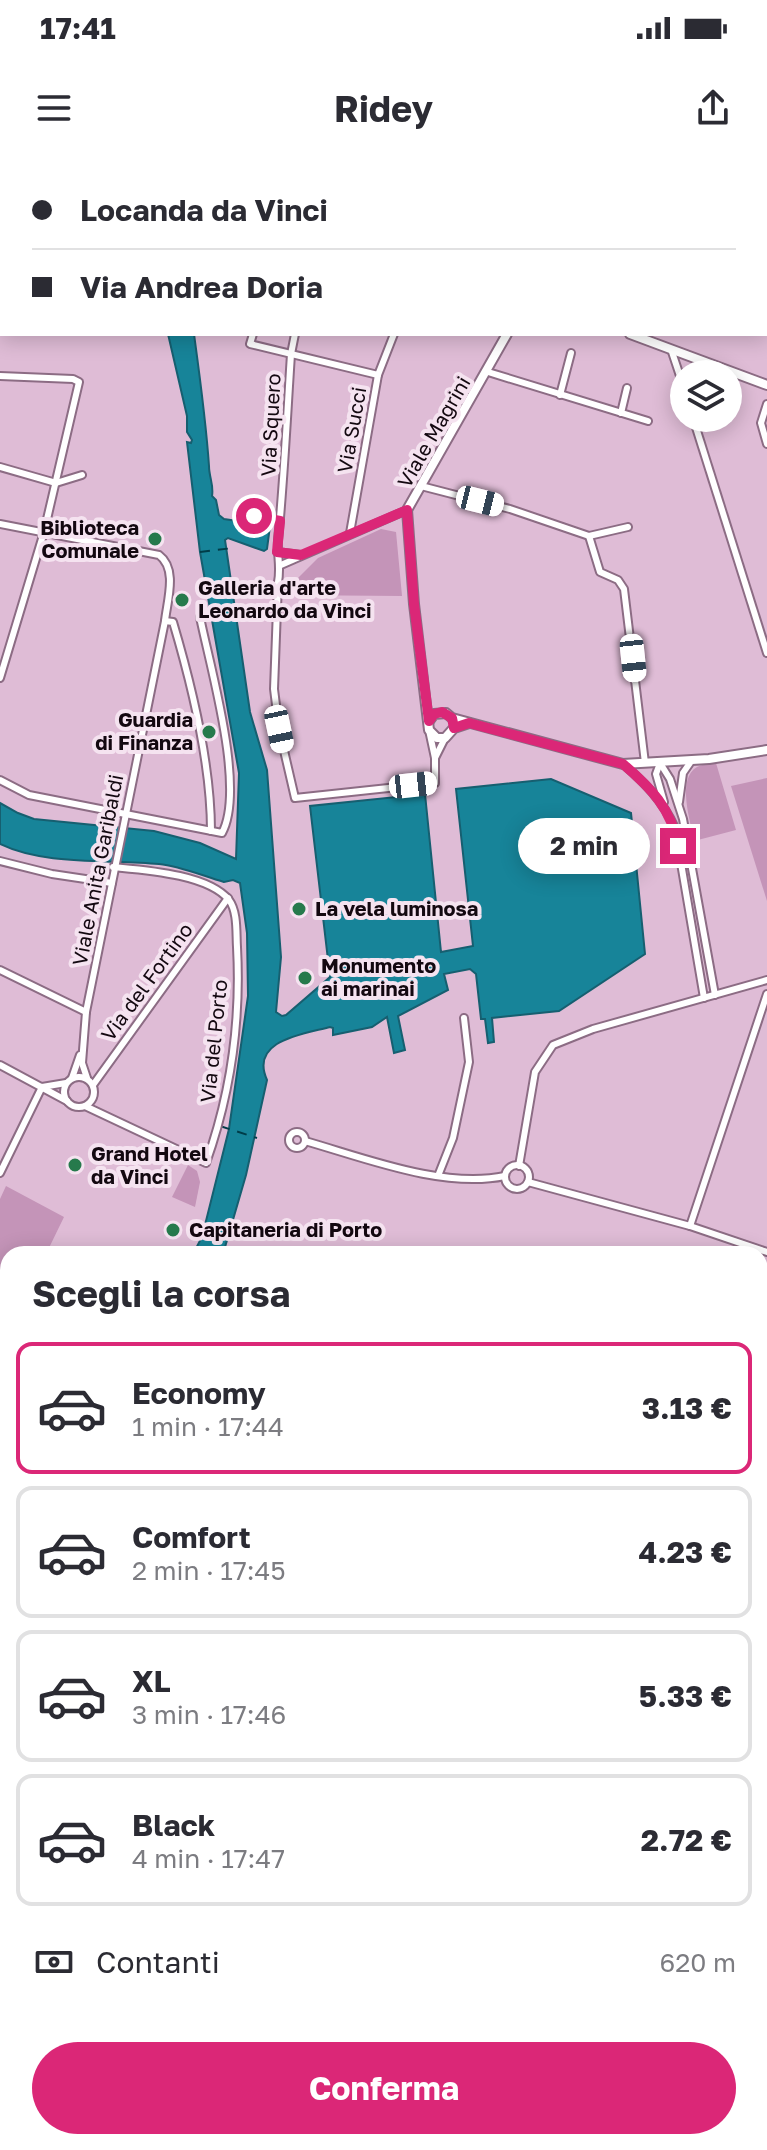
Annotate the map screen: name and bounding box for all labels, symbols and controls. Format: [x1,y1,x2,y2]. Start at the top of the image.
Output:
text: 17:41 [40,10,116,46]
icon: menu [32,86,76,130]
icon: share [691,86,735,130]
text: Ridey [334,87,433,130]
text: Locanda da Vinci [80,192,328,228]
text: Via Andrea Doria [80,269,323,305]
map controls [670,360,742,432]
button: layers [670,360,742,432]
street label: Viale Magrini [392,372,475,491]
street label: Via Squero [255,373,285,477]
street label: Via Succi [332,385,370,475]
car [454,484,506,518]
route start [236,498,272,534]
place label: Biblioteca Comunale [40,515,139,562]
marker: Biblioteca Comunale [146,530,164,548]
place label: Galleria d'arte Leonardo da Vinci [198,575,371,622]
marker: Galleria d'arte Leonardo da Vinci [173,591,191,609]
car [619,633,647,683]
car [262,703,296,755]
place label: Guardia di Finanza [95,707,193,754]
marker: Guardia di Finanza [200,723,218,741]
car [388,771,438,799]
street label: Viale Anita Garibaldi [67,772,127,967]
callout: 2 min [518,818,650,874]
route end [660,828,696,864]
text: 2 min [550,830,618,861]
place label: La vela luminosa [315,896,478,920]
marker: La vela luminosa [290,900,308,918]
street label: Via del Fortino [95,918,197,1045]
place label: Monumento ai marinai [321,953,436,1000]
marker: Monumento ai marinai [296,969,314,987]
street label: Via del Porto [195,978,231,1104]
place label: Grand Hotel da Vinci [91,1141,208,1188]
marker: Grand Hotel da Vinci [66,1156,84,1174]
place label: Capitaneria di Porto [189,1217,382,1241]
marker: Capitaneria di Porto [164,1221,182,1239]
text: Scegli la corsa [32,1272,290,1315]
icon: car [36,1372,108,1444]
text: Economy [132,1375,266,1411]
text: 3.13 € [642,1390,732,1426]
text: 1 min · 17:44 [132,1411,284,1442]
icon: car [36,1516,108,1588]
text: Comfort [132,1519,251,1555]
text: 4.23 € [638,1534,732,1570]
text: 2 min · 17:45 [132,1555,285,1586]
icon: car [36,1660,108,1732]
text: XL [132,1663,171,1699]
text: 5.33 € [639,1678,732,1714]
text: 3 min · 17:46 [132,1699,286,1730]
icon: car [36,1804,108,1876]
text: Black [132,1807,215,1843]
text: 2.72 € [641,1822,732,1858]
text: 4 min · 17:47 [132,1843,285,1874]
icon: cash [32,1940,76,1984]
text: Contanti [96,1944,220,1980]
text: 620 m [660,1947,736,1978]
button: Conferma [32,2042,736,2134]

